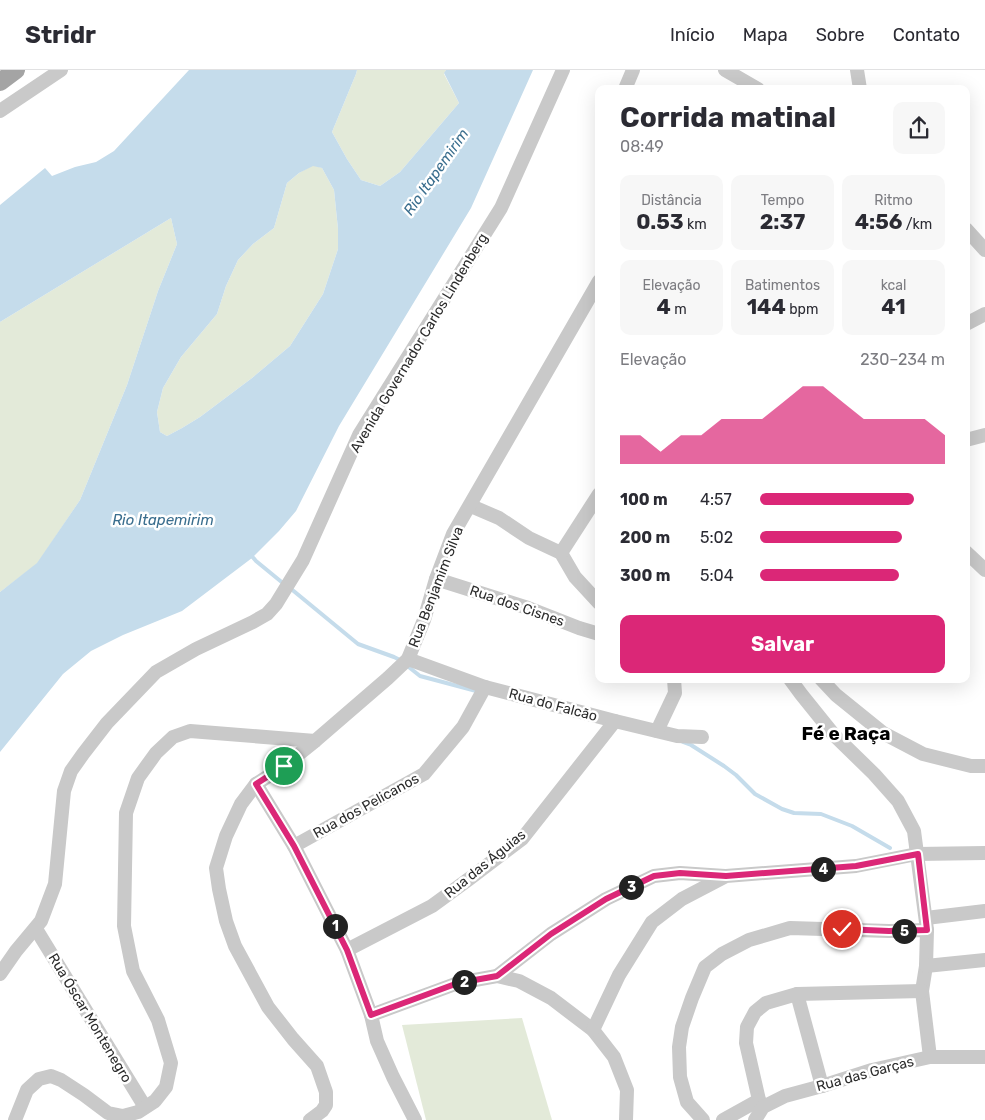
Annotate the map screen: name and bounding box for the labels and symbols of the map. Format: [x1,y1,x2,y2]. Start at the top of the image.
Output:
water label: Rio Itapemirim [400,125,472,219]
street label: Avenida Governador Carlos Lindenberg [347,230,491,456]
water label: Rio Itapemirim [112,511,214,529]
street label: Rua Benjamim Silva [405,524,467,650]
street label: Rua dos Cisnes [467,582,567,630]
street label: Rua do Falcão [507,685,599,725]
district label: Fé e Raça [802,722,891,745]
pin [263,745,305,787]
street label: Rua dos Pelicanos [310,770,422,842]
street label: Rua das Águias [440,825,529,902]
pin: 4 [810,856,836,882]
pin: 3 [618,874,644,900]
pin [821,908,863,950]
pin: 1 [322,914,348,938]
pin: 5 [892,918,916,944]
street label: Rua Óscar Montenegro [45,950,136,1086]
pin: 2 [452,970,476,994]
street label: Rua das Garças [814,1053,916,1095]

